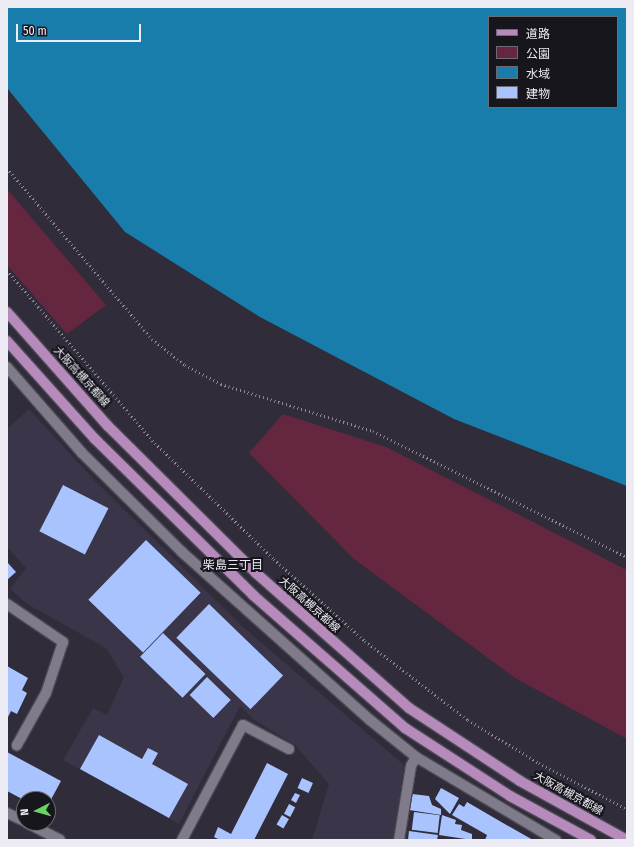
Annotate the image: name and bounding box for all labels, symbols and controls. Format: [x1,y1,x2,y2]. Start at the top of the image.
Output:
scale bar [18,16,143,42]
legend [488,16,618,108]
text: 50 m [23,24,47,38]
text: 道路 [526,27,550,41]
text: 公園 [526,47,550,61]
text: 水域 [526,67,550,81]
text: 建物 [526,87,550,101]
street label: 大阪高槻京都線 [50,344,112,410]
district label: 柴島三丁目 [203,559,263,573]
street label: 大阪高槻京都線 [276,574,342,636]
street label: 大阪高槻京都線 [531,770,605,818]
north arrow [16,791,56,831]
text: N [18,808,31,816]

